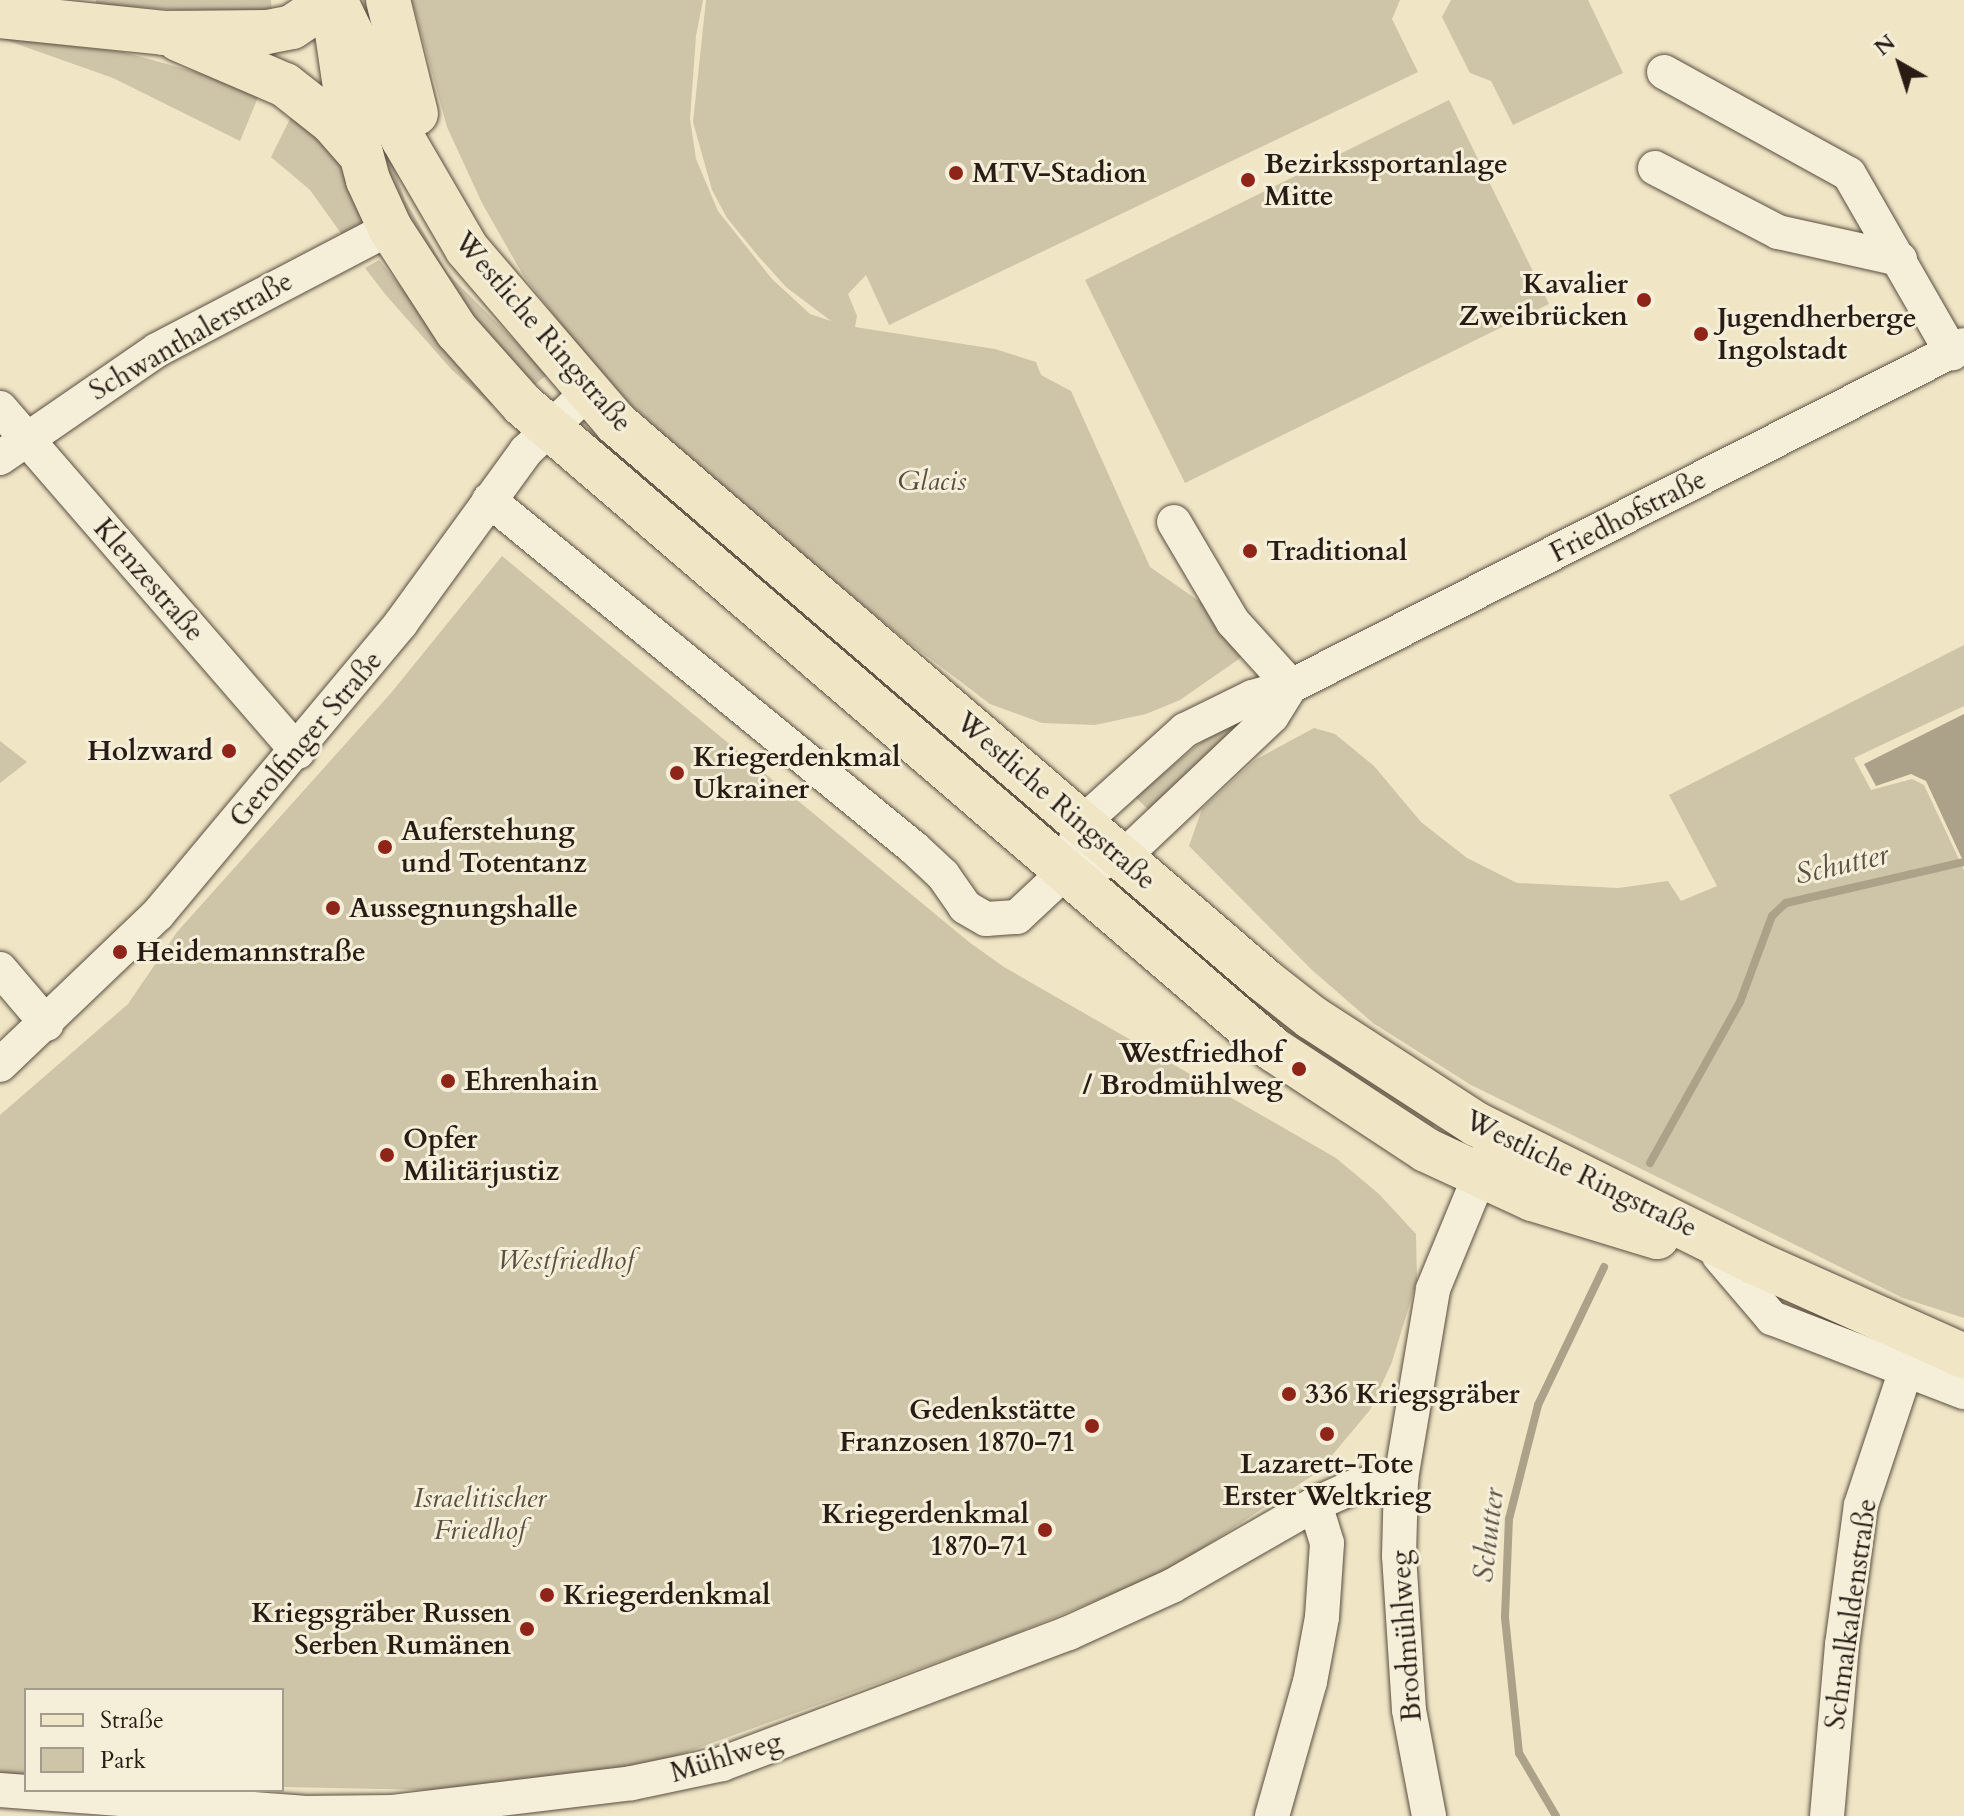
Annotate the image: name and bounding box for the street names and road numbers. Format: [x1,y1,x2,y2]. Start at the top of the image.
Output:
street label: Westliche Ringstraße [447,225,639,439]
street label: Schwanthalerstraße [83,264,299,408]
street label: Friedhofstraße [1544,462,1712,570]
street label: Klenzestraße [87,512,211,648]
street label: Gerolfinger Straße [223,644,389,834]
street label: Westliche Ringstraße [949,705,1163,897]
street label: Westliche Ringstraße [1459,1103,1703,1245]
street label: Schmalkaldenstraße [1818,1496,1884,1732]
street label: Brodmühlweg [1383,1549,1429,1723]
street label: Mühlweg [666,1724,786,1790]

